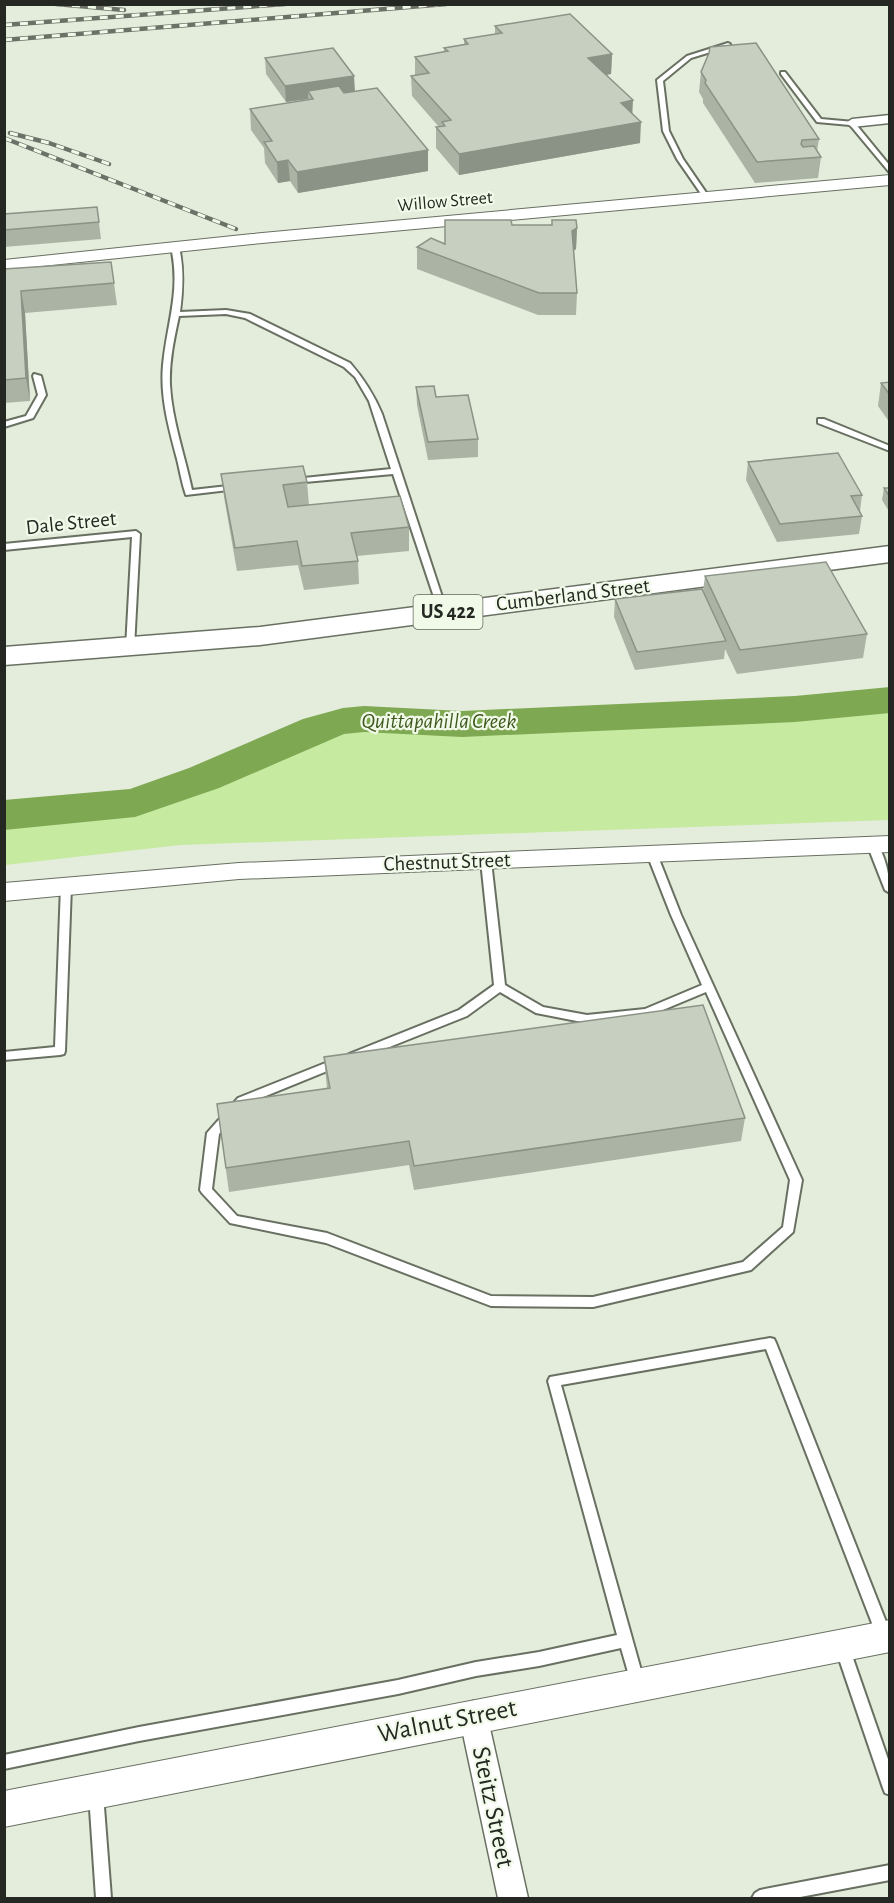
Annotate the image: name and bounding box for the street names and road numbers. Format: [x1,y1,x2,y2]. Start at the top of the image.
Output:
street label: Willow Street [397,189,494,215]
street label: Dale Street [25,508,118,538]
street label: Cumberland Street [495,575,651,615]
road number: US 422 [414,595,482,629]
street label: Chestnut Street [383,849,511,875]
street label: Walnut Street [375,1695,519,1747]
street label: Steitz Street [467,1744,519,1870]

